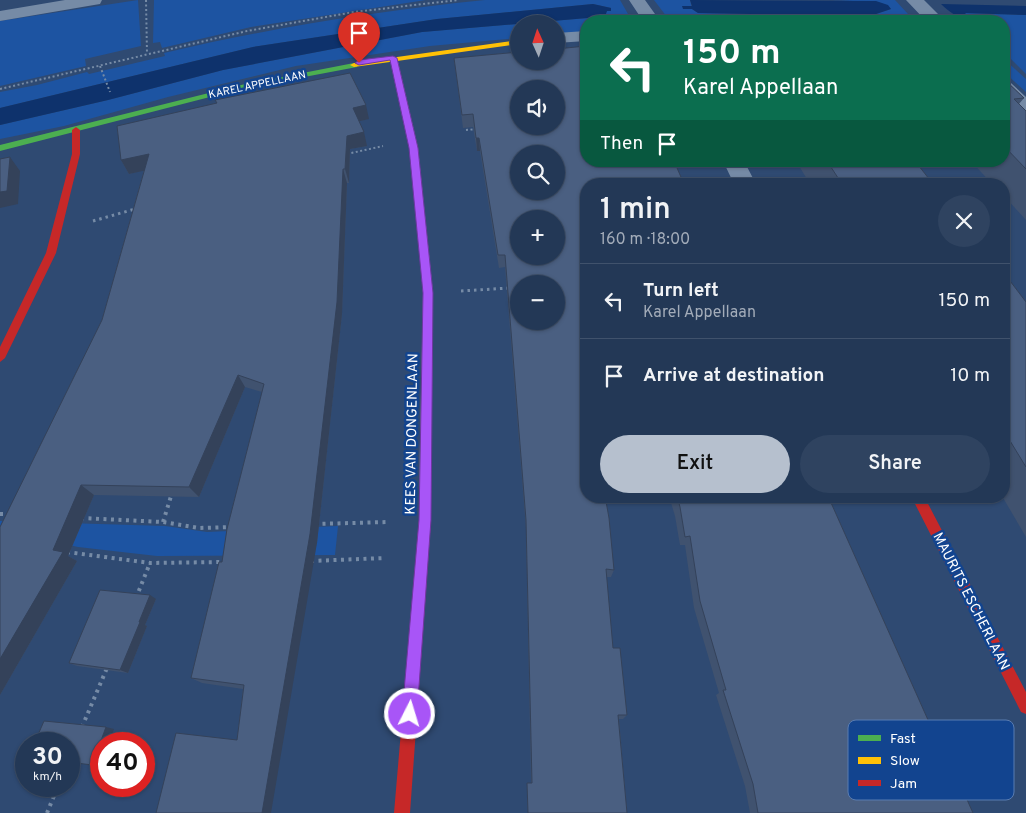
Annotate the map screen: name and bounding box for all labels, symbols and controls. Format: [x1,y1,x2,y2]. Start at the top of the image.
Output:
pin [338,12,380,63]
north arrow [510,15,565,70]
map controls [510,15,565,330]
icon: arrive [345,19,373,47]
text: 150 m [683,32,781,76]
icon: left [600,35,665,100]
street label: KAREL APPELLAAN [207,68,307,102]
text: Karel Appellaan [683,75,838,102]
button: sound [510,80,565,135]
icon: arrive [653,130,681,158]
text: Then [600,132,643,156]
button: search [510,145,565,200]
text: 1 min [600,192,671,229]
button: close [938,195,990,247]
button: + [510,210,565,265]
text: 160 m · 18:00 [600,230,690,250]
button: − [510,275,565,330]
text: Turn left [643,279,719,303]
icon: left [600,287,628,315]
text: 150 m [938,289,990,313]
text: Karel Appellaan [643,303,756,323]
street label: KEES VAN DONGENLAAN [403,353,422,515]
icon: arrive [600,362,628,390]
text: Arrive at destination [643,364,824,388]
text: 10 m [950,364,990,388]
button: Exit [600,435,790,493]
button: Share [800,435,990,493]
street label: MAURITS ESCHERLAAN [929,530,1013,673]
position arrow [383,687,435,739]
legend [848,720,1014,800]
text: Fast [890,731,916,748]
speed limit sign: 40 [90,732,155,797]
text: 30 [32,742,63,774]
text: Slow [890,753,920,770]
text: km/h [33,769,62,785]
text: Jam [890,776,917,793]

